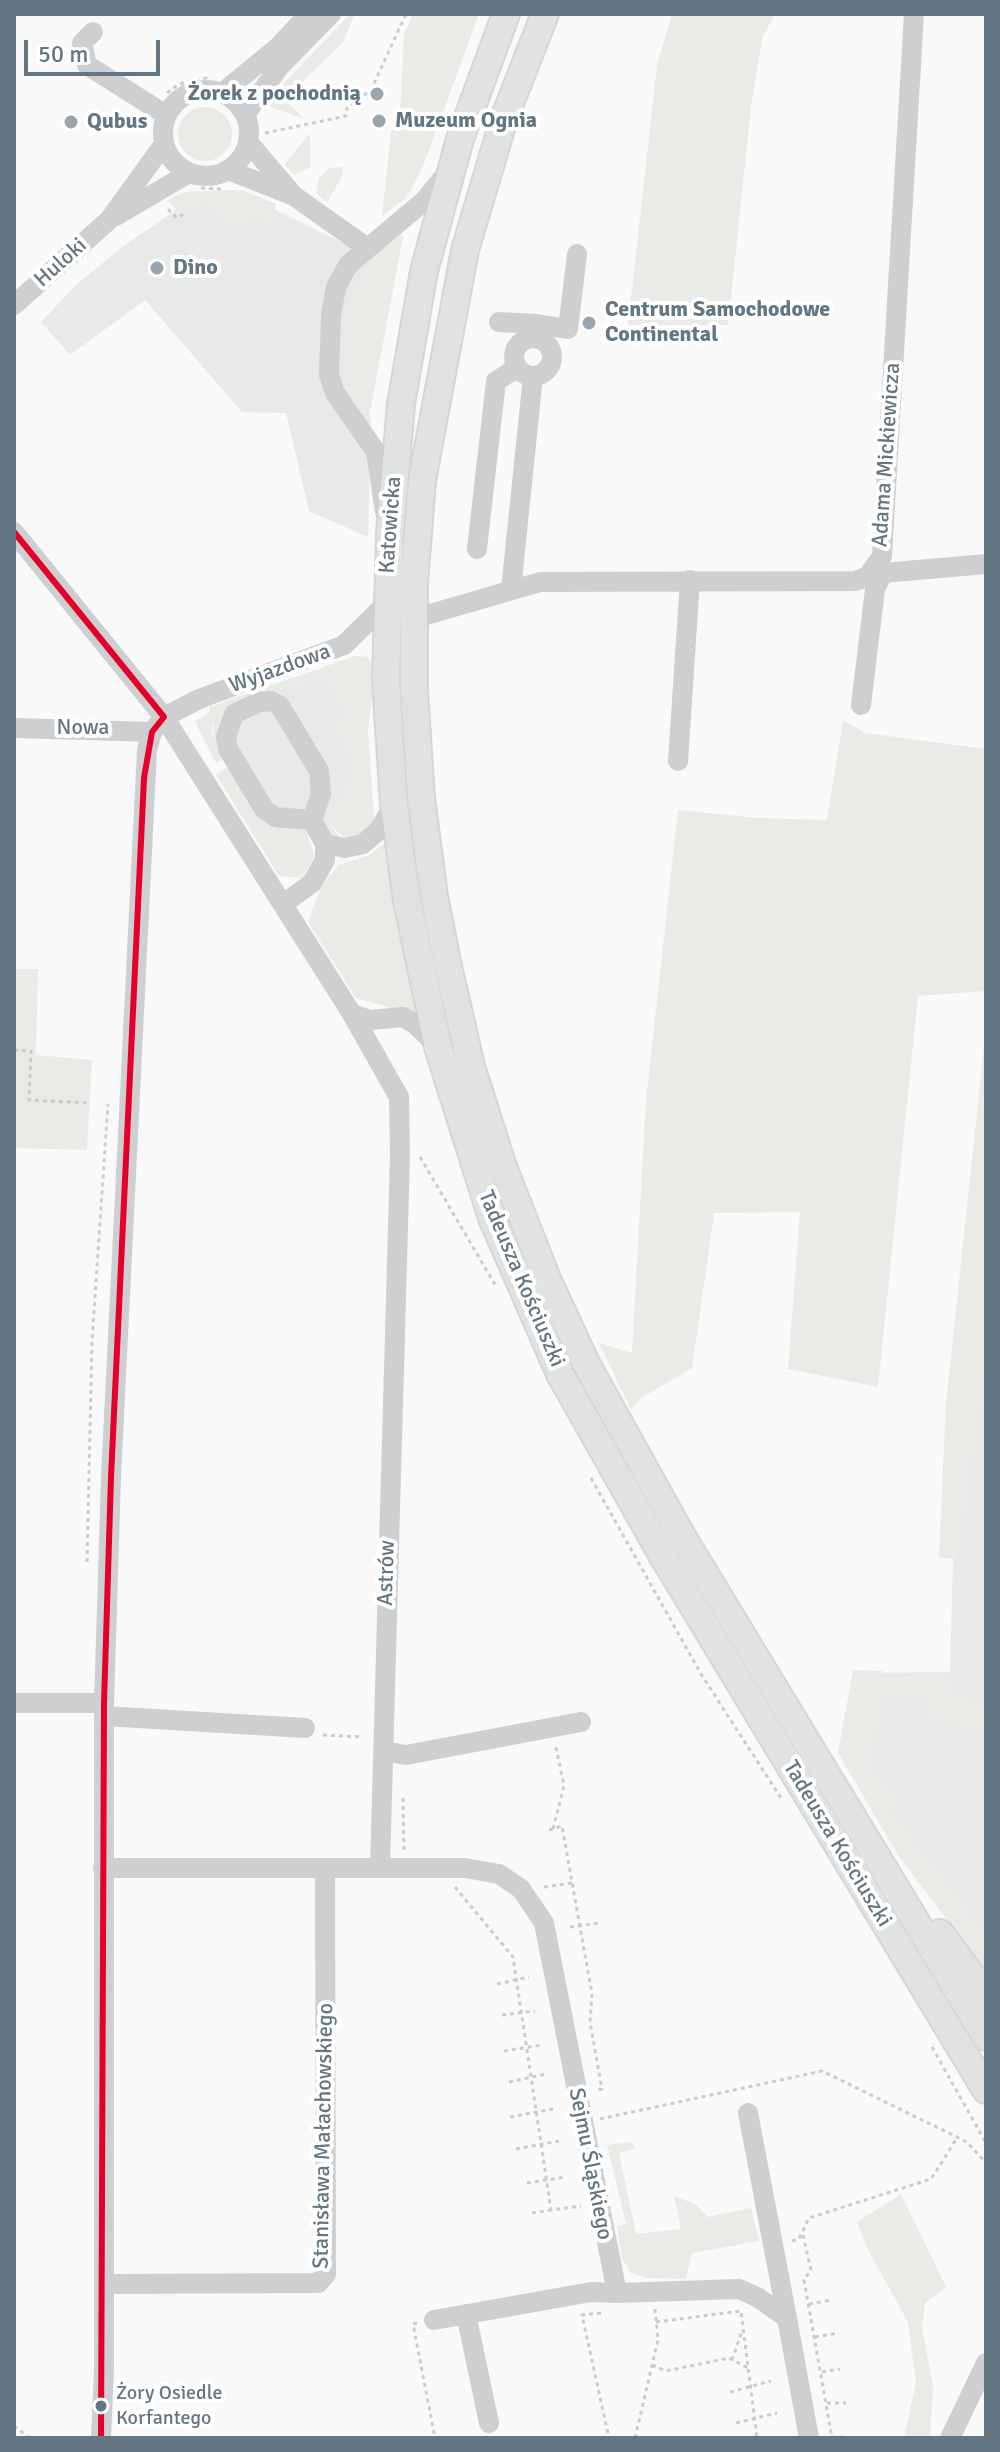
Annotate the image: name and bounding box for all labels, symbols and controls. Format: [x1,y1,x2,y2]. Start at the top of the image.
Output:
scale bar [28,24,164,74]
text: 50 m [38,39,88,69]
place label: Żorek z pochodnią [188,81,361,107]
marker: Żorek z pochodnią [368,85,386,103]
place label: Muzeum Ognia [395,108,537,134]
place label: Qubus [87,109,147,135]
marker: Muzeum Ognia [370,112,388,130]
marker: Qubus [62,113,80,131]
street label: Huloki [29,233,93,293]
place label: Dino [173,255,218,281]
marker: Dino [148,259,166,277]
place label: Centrum Samochodowe Continental [605,297,830,348]
marker: Centrum Samochodowe Continental [580,314,598,332]
street label: Adama Mickiewicza [867,362,907,548]
street label: Katowicka [374,475,408,575]
street label: Wyjazdowa [226,639,334,699]
street label: Nowa [56,715,110,741]
street label: Tadeusza Kościuszki [472,1187,570,1371]
street label: Astrów [373,1540,401,1606]
street label: Tadeusza Kościuszki [777,1756,897,1932]
street label: Stanisława Małachowskiego [308,2003,340,2269]
street label: Sejmu Śląskiego [562,2086,618,2242]
place label: Żory Osiedle Korfantego [116,2382,222,2429]
marker: Żory Osiedle Korfantego [93,2398,109,2414]

